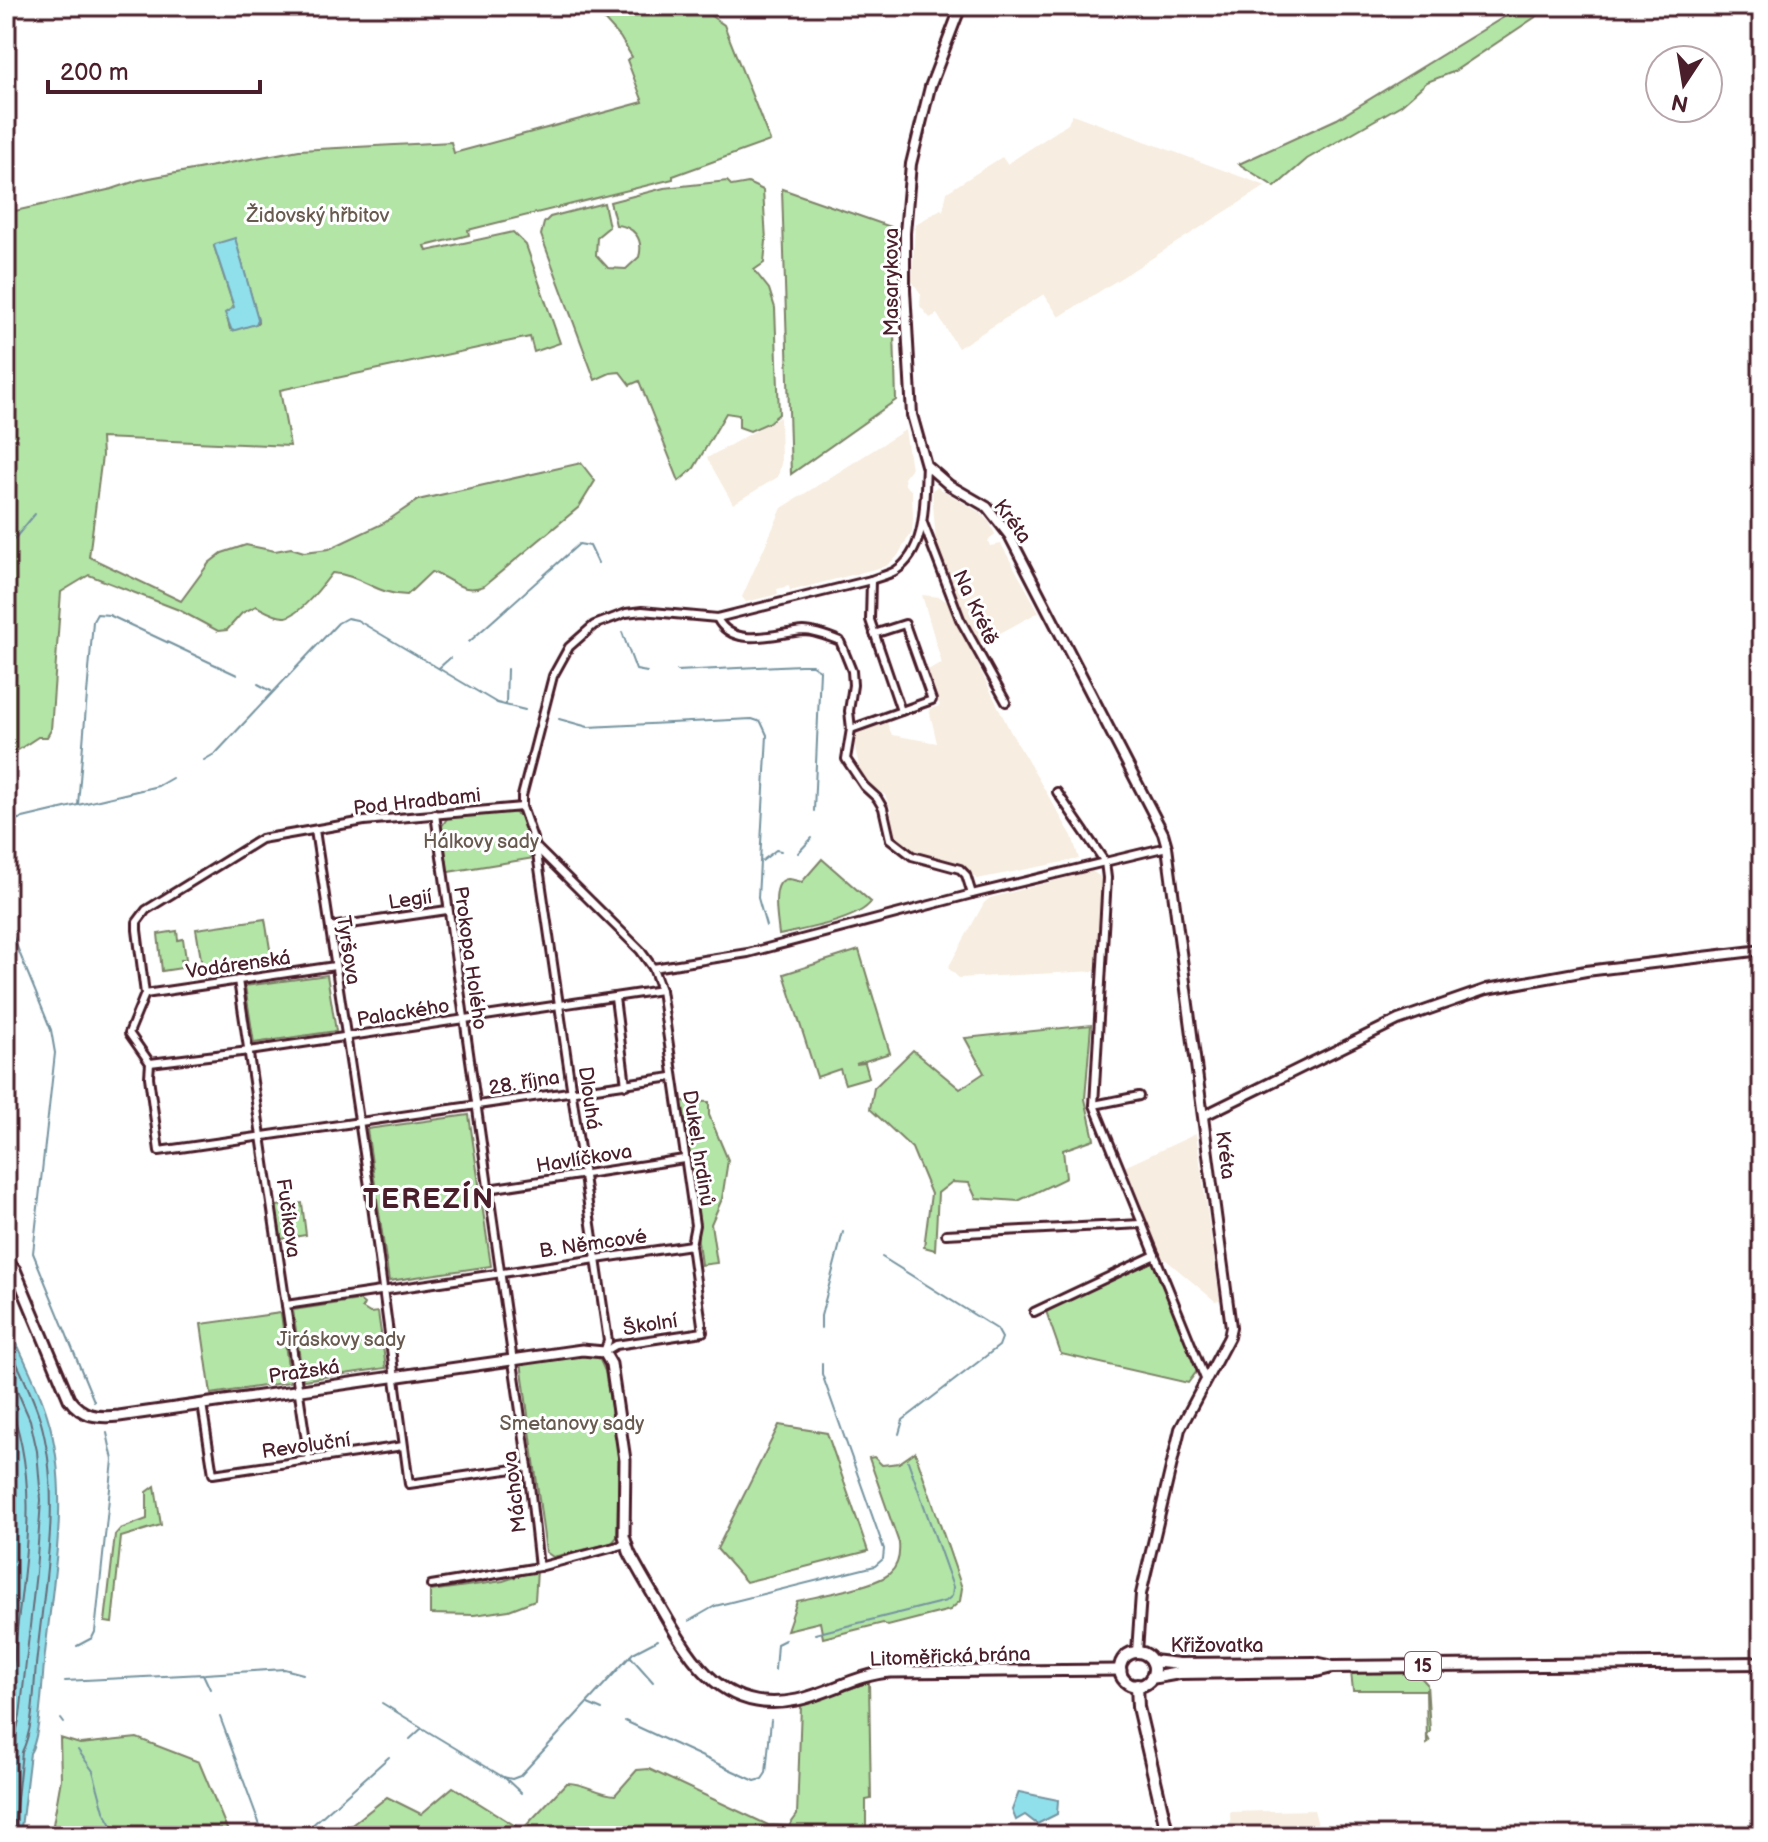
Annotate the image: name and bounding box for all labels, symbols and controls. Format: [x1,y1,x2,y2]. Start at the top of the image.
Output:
scale bar [48,44,260,94]
north arrow [1644,44,1724,124]
text: 200 m [60,58,129,87]
text: N [1669,87,1691,117]
park label: Židovský hřbitov [246,203,390,228]
street label: Masarykova [880,228,904,336]
street label: Kréta [988,495,1036,548]
street label: Na Krétě [947,566,1003,649]
street label: Pod Hradbami [352,783,482,821]
park label: Hálkovy sady [423,830,539,854]
street label: Legií [387,885,434,915]
street label: Prokopa Holého [448,885,492,1031]
street label: Tyršova [331,914,365,986]
street label: Vodárenská [184,946,292,984]
street label: Palackého [355,994,451,1032]
street label: Dlouhá [573,1065,605,1131]
street label: 28. října [487,1066,561,1100]
street label: Dukel. hrdinů [677,1088,719,1208]
street label: Kréta [1210,1130,1240,1181]
street label: Havlíčkova [534,1140,634,1178]
street label: Fučíkova [271,1177,305,1259]
district label: TEREZÍN [363,1180,495,1216]
street label: B. Němcové [538,1225,648,1263]
street label: Školní [621,1308,679,1341]
park label: Jiráskovy sady [276,1328,406,1352]
street label: Pražská [267,1355,341,1389]
park label: Smetanovy sady [500,1412,644,1436]
street label: Revoluční [260,1428,352,1464]
street label: Máchova [498,1450,532,1534]
street label: Křižovatka [1170,1634,1264,1658]
street label: Litoměřická brána [869,1642,1031,1672]
road number: 15 [1405,1652,1441,1680]

